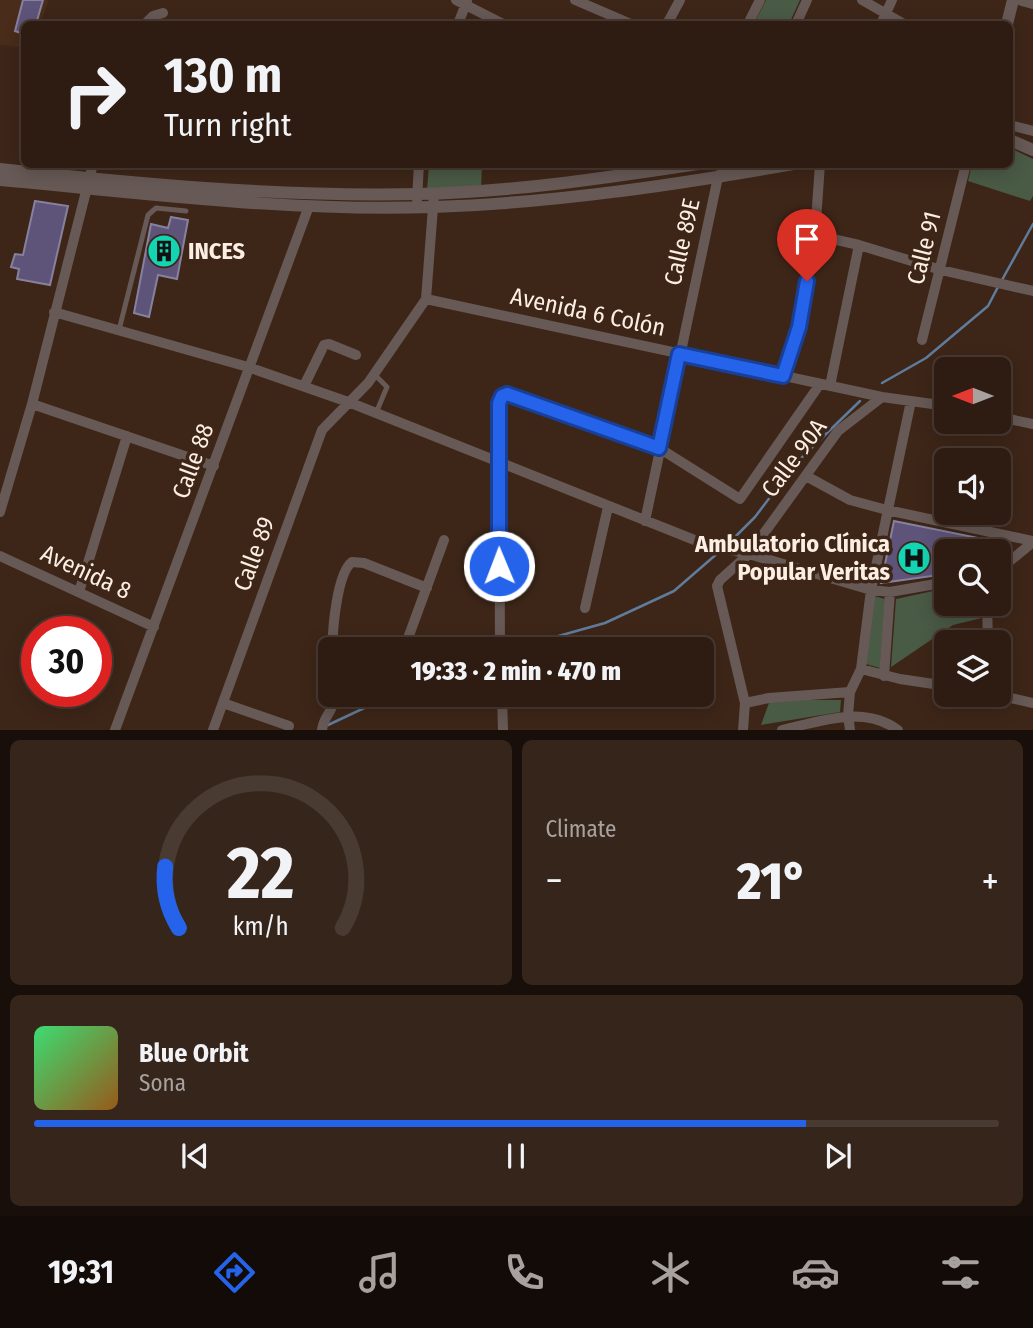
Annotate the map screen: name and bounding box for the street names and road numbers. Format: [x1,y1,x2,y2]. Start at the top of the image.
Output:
street label: Calle 89E [658,196,706,288]
street label: Calle 91 [901,209,947,287]
street label: Avenida 6 Colón [508,282,668,342]
street label: Calle 90A [756,413,833,502]
street label: Calle 88 [167,420,219,502]
street label: Calle 89 [228,513,280,595]
street label: Avenida 8 [37,539,135,605]

